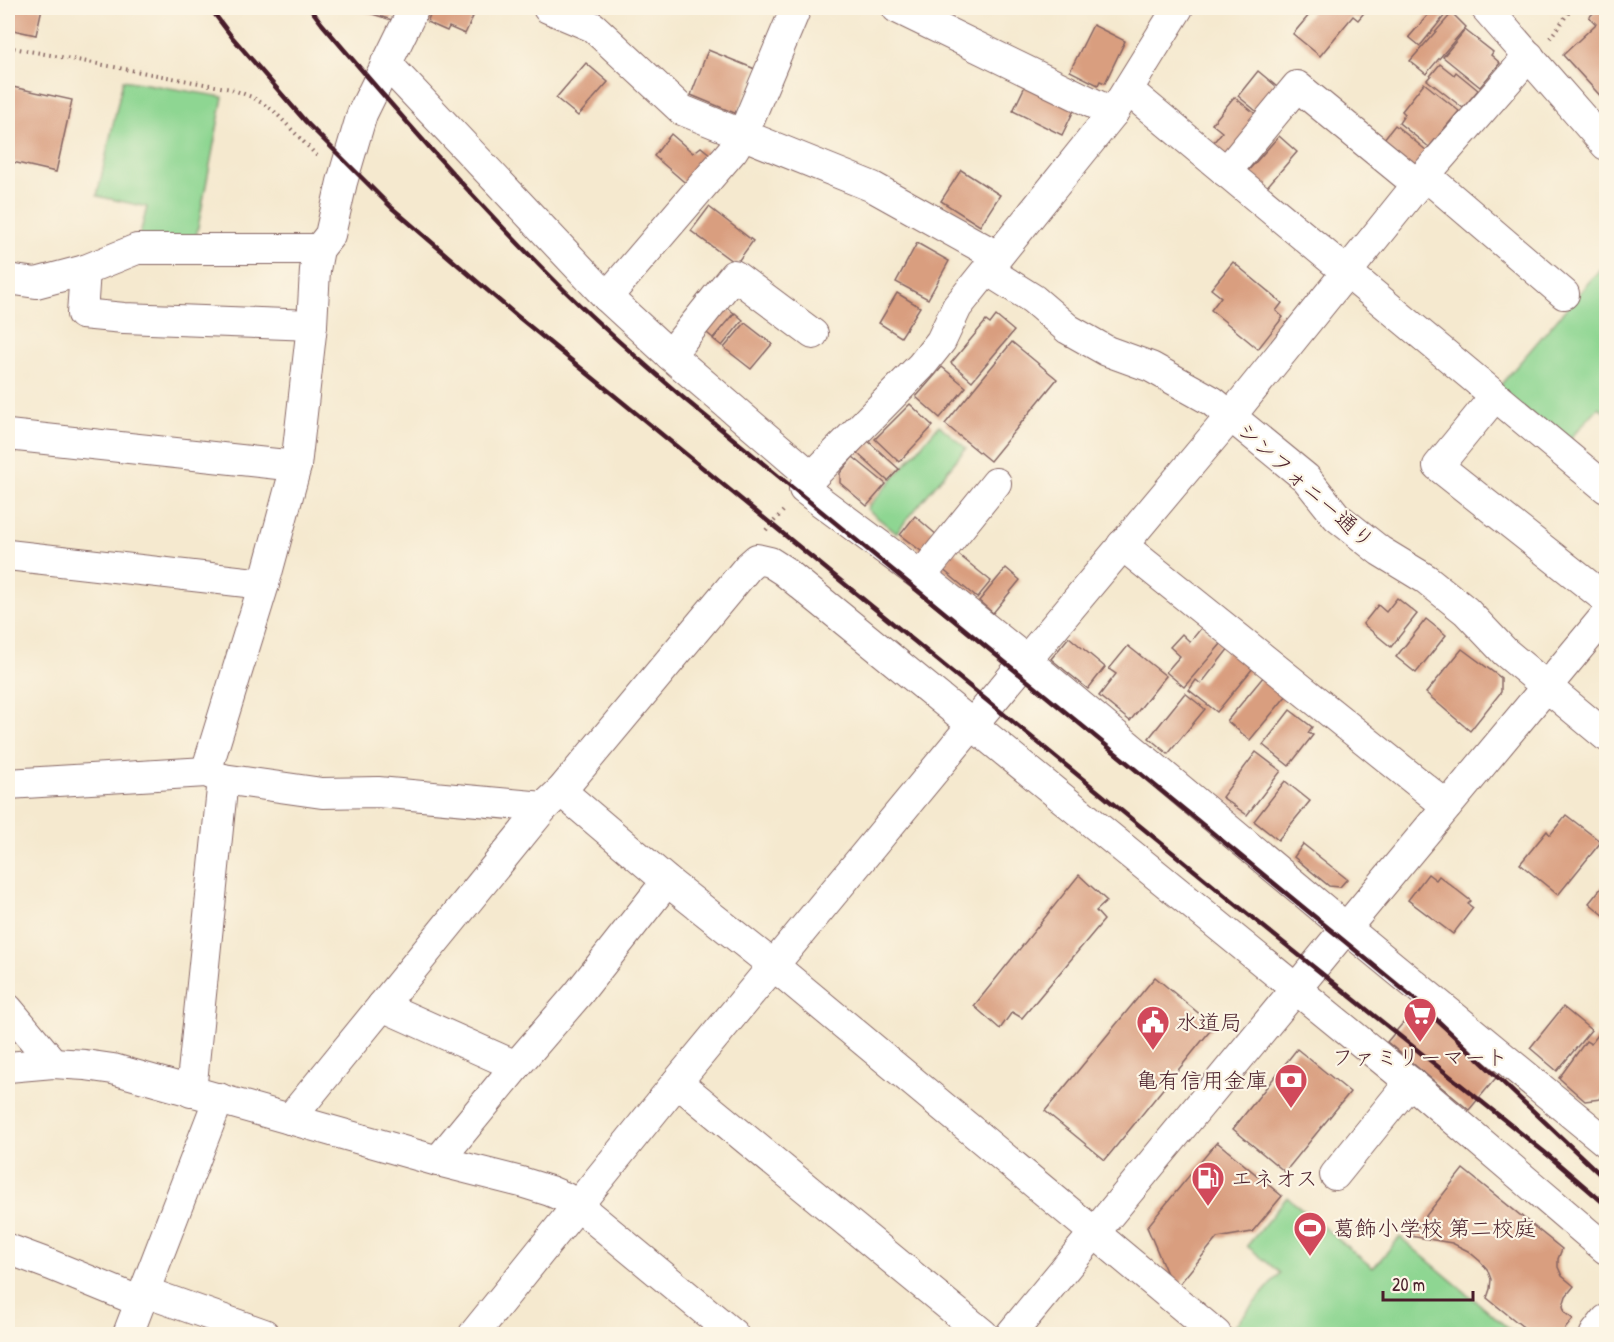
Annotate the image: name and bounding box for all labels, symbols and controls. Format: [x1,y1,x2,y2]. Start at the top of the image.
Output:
street label: シンフォニー通り [1231,415,1381,555]
supermarket icon: ファミリーマート [1402,996,1438,1043]
public building icon: 水道局 [1135,1004,1171,1051]
place label: 水道局 [1176,1007,1242,1037]
place label: ファミリーマート [1332,1042,1508,1072]
bank icon: 亀有信用金庫 [1273,1062,1309,1109]
place label: 亀有信用金庫 [1136,1065,1268,1095]
fuel station icon: エネオス [1190,1160,1226,1207]
place label: エネオス [1231,1163,1318,1193]
sports icon: 葛飾小学校 第二校庭 [1292,1210,1328,1257]
place label: 葛飾小学校 第二校庭 [1333,1213,1536,1243]
scale bar [1383,1264,1473,1302]
text: 20 m [1392,1272,1425,1297]

